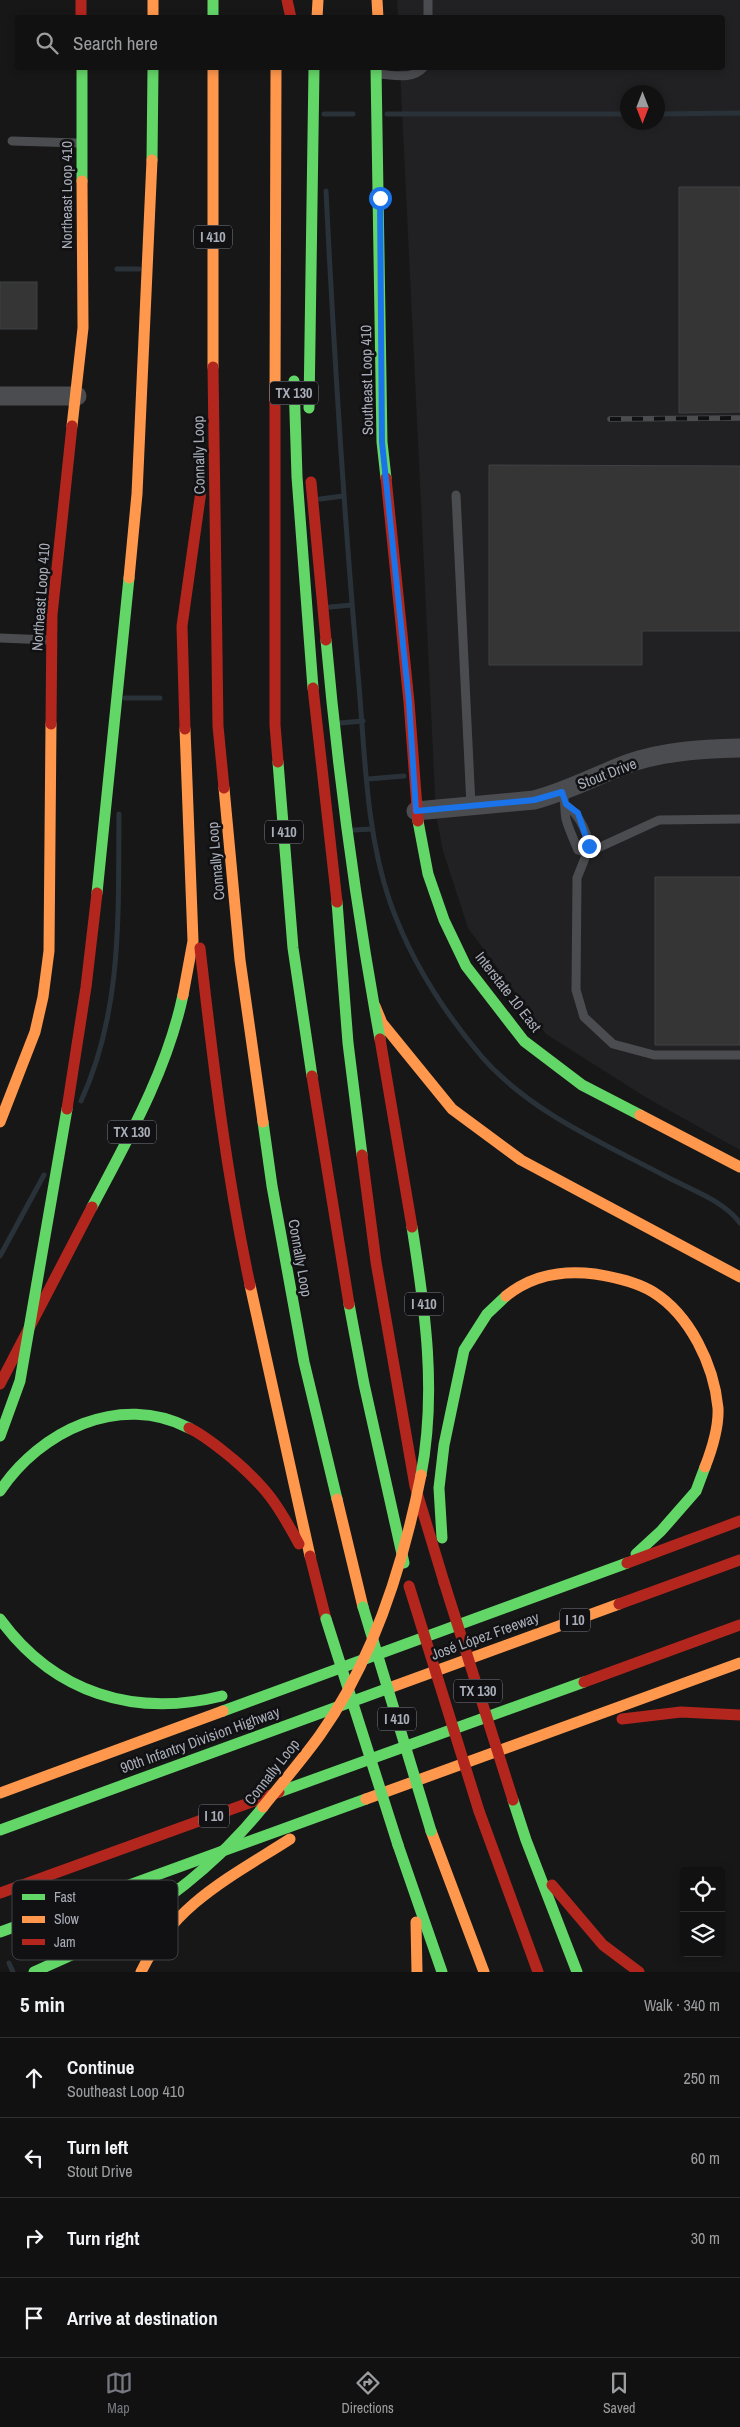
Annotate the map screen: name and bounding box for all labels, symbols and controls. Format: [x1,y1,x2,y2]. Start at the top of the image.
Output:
search box [15,15,725,70]
icon: search [33,29,61,57]
text: Search here [73,30,158,56]
north arrow [620,85,665,130]
street label: Northeast Loop 410 [56,141,77,249]
route start [369,187,392,210]
road number: I 410 [194,226,232,248]
street label: Southeast Loop 410 [355,325,378,435]
road number: TX 130 [270,382,318,404]
street label: Connally Loop [187,415,210,495]
street label: Northeast Loop 410 [26,542,55,652]
street label: Stout Drive [574,753,639,794]
road number: I 410 [265,820,303,844]
street label: Connally Loop [202,821,229,901]
route end [578,835,601,858]
street label: Interstate 10 East [470,947,547,1037]
road number: TX 130 [108,1120,156,1144]
street label: Connally Loop [283,1217,318,1299]
road number: I 410 [405,1292,443,1316]
street label: José López Freeway [428,1606,543,1665]
road number: I 10 [560,1608,590,1632]
road number: TX 130 [454,1680,502,1702]
street label: 90th Infantry Division Highway [117,1701,283,1778]
road number: I 410 [378,1708,416,1730]
street label: Connally Loop [239,1734,304,1809]
road number: I 10 [199,1804,229,1828]
map controls [680,1867,725,1957]
button: locate [680,1867,725,1912]
legend [12,1880,178,1960]
text: Fast [54,1888,76,1906]
text: Slow [54,1910,80,1928]
button: layers [680,1912,725,1957]
text: Jam [54,1933,76,1951]
text: 5 min [20,1990,65,2019]
text: Walk · 340 m [644,1994,720,2016]
text: Continue [67,2054,135,2080]
icon: ahead [20,2064,48,2092]
text: 250 m [684,2067,720,2089]
text: Southeast Loop 410 [67,2080,184,2102]
text: Turn left [67,2134,128,2160]
icon: left [20,2144,48,2172]
text: 60 m [691,2147,720,2169]
text: Stout Drive [67,2160,133,2182]
icon: right [20,2224,48,2252]
text: Turn right [67,2225,139,2251]
text: 30 m [691,2227,720,2249]
icon: arrive [20,2304,48,2332]
text: Arrive at destination [67,2305,218,2331]
tab: Map [105,2369,133,2417]
tab: Directions [342,2369,394,2417]
tab: Saved [603,2369,635,2417]

